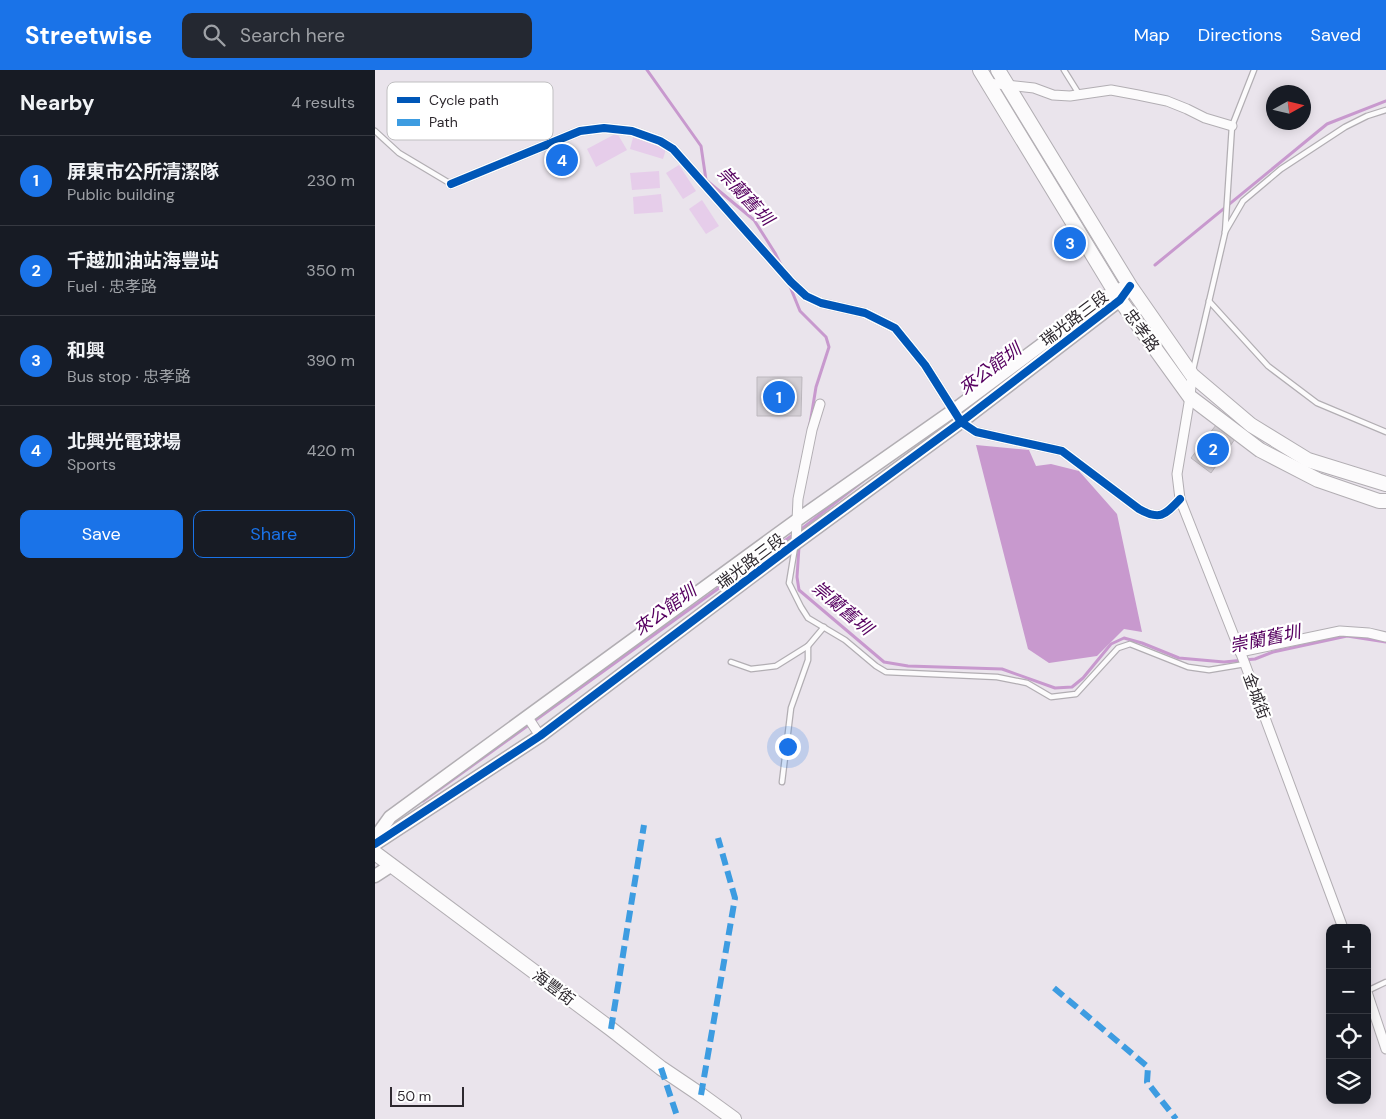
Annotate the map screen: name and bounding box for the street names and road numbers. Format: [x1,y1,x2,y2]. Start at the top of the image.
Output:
street label: 瑞光路三段 [1036,286,1113,351]
street label: 忠孝路 [1119,305,1164,356]
street label: 瑞光路三段 [712,529,789,594]
street label: 金城街 [1238,670,1275,722]
street label: 海豐街 [528,965,579,1010]

